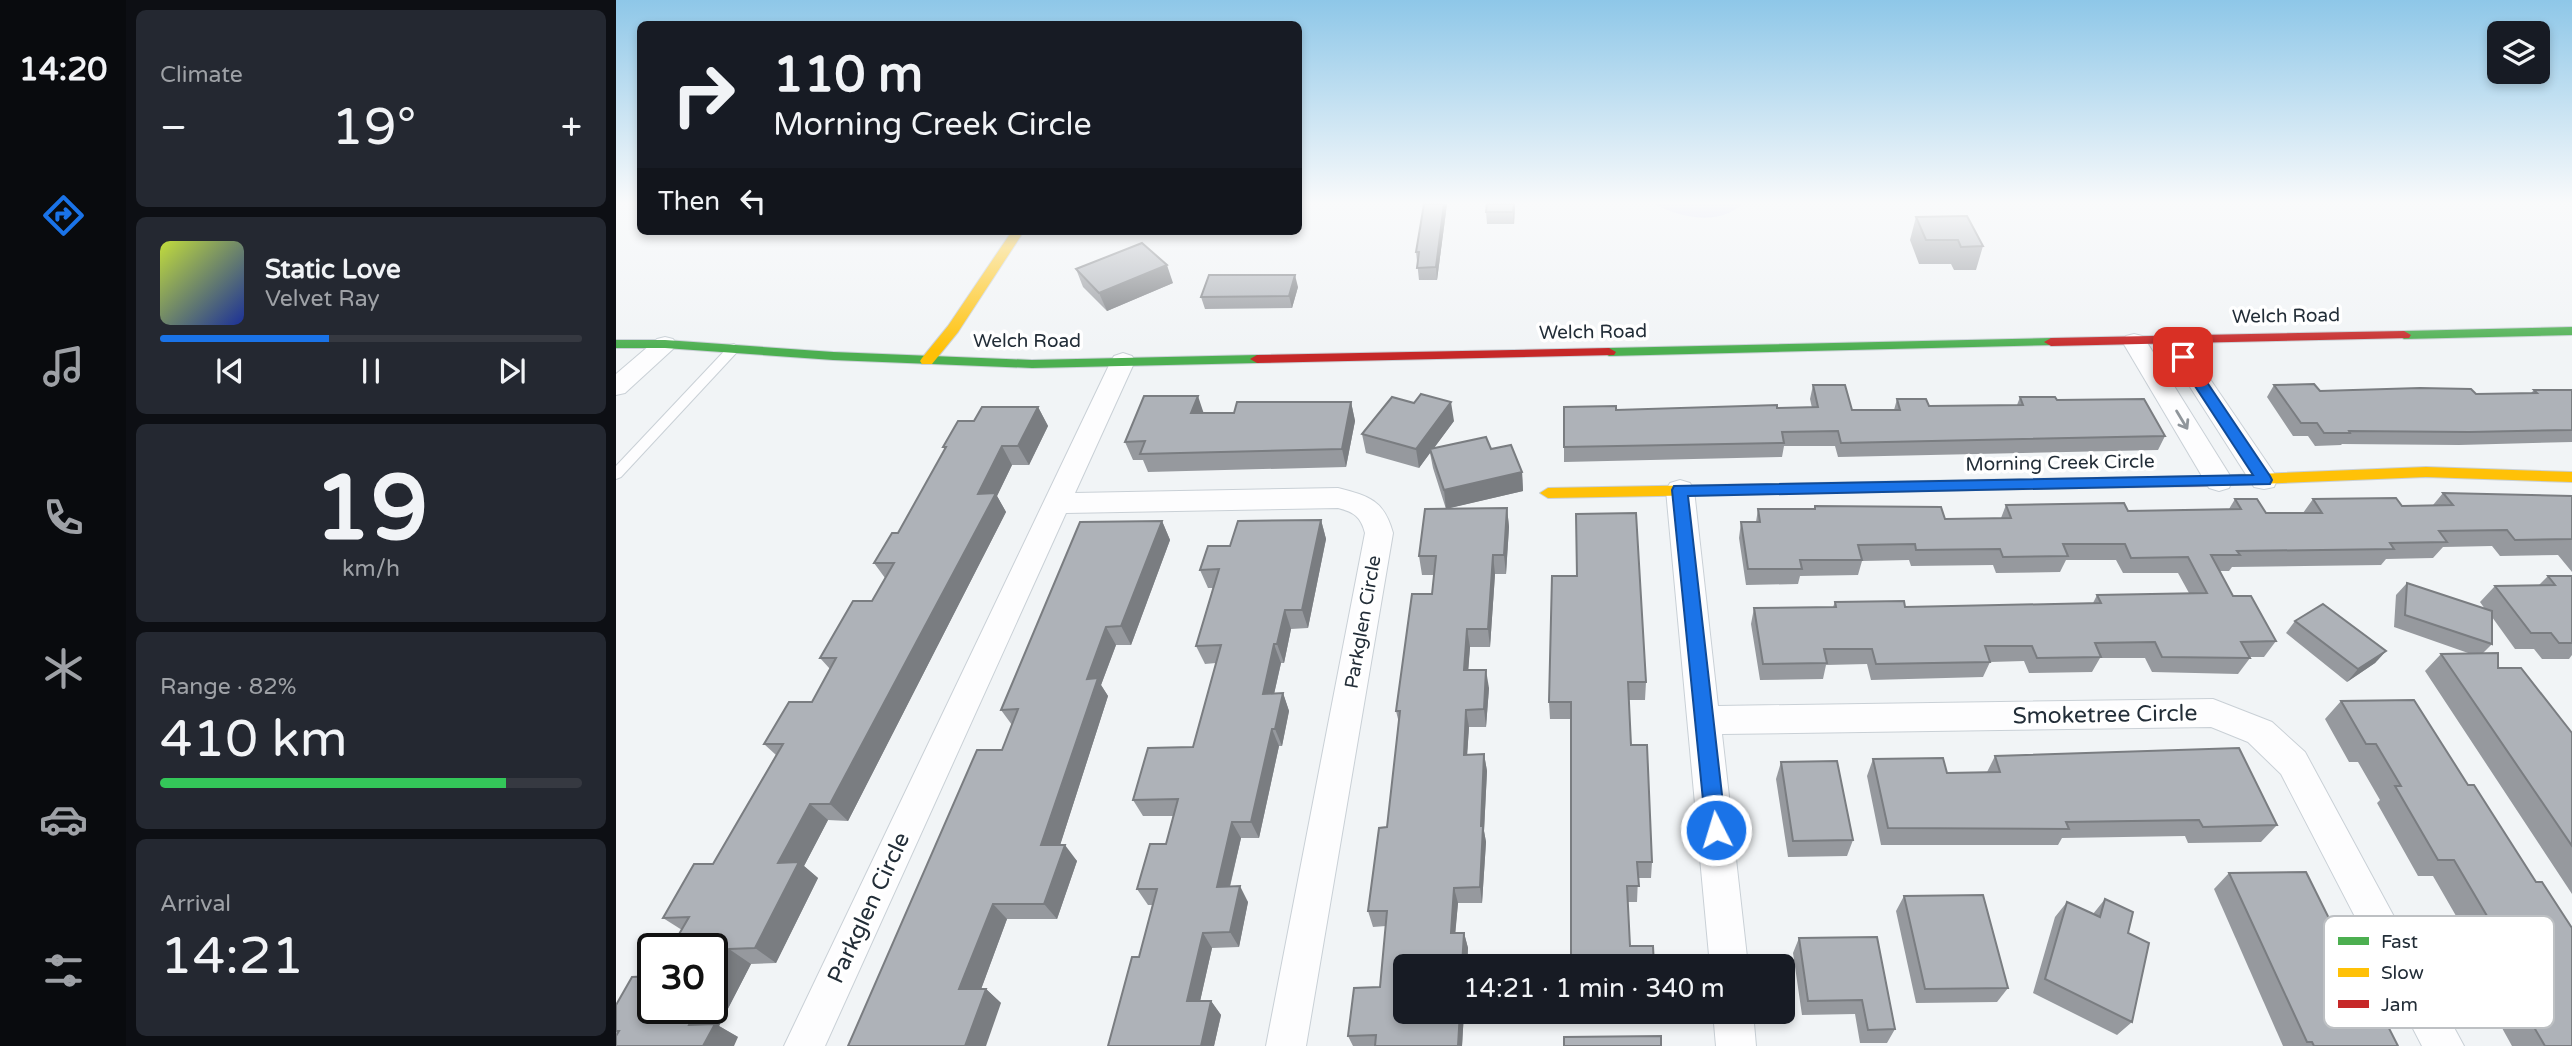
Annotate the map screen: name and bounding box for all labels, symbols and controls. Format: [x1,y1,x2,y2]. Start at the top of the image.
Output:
map controls [2487,21,2550,84]
button: layers [2487,21,2550,84]
text: 110 m [773,46,923,105]
icon: right [658,49,749,140]
text: 14:20 [19,51,107,89]
text: Climate [160,61,243,89]
text: 19° [331,96,416,159]
text: − [160,105,187,151]
text: + [561,105,582,151]
text: Morning Creek Circle [773,106,1092,144]
icon: left [734,182,772,220]
text: Then [658,186,720,217]
icon: directions [39,191,88,240]
text: Static Love [265,254,401,285]
text: Velvet Ray [265,285,380,313]
street label: Welch Road [2232,304,2340,328]
street label: Welch Road [1539,320,1647,344]
pin [2153,327,2213,387]
street label: Welch Road [973,330,1081,352]
icon: arrive [2164,338,2202,376]
icon: music [39,342,88,391]
icon: previous [211,352,249,390]
icon: pause [352,352,390,390]
icon: next [493,352,531,390]
one-way arrow [2175,410,2189,430]
street label: Morning Creek Circle [1965,450,2155,476]
text: 19 [314,454,428,564]
icon: phone [39,493,88,542]
street label: Parkglen Circle [1340,554,1386,690]
text: km/h [342,555,400,583]
icon: climate [39,644,88,693]
text: Range · 82% [160,673,296,701]
street label: Smoketree Circle [2012,699,2198,731]
text: 410 km [160,708,348,771]
position arrow [1679,793,1753,867]
icon: car [39,795,88,844]
street label: Parkglen Circle [822,828,916,988]
text: Arrival [160,890,231,918]
legend [2324,916,2554,1028]
text: 14:21 [160,925,304,988]
text: Fast [2381,931,2418,953]
speed limit sign: 30 [637,933,728,1024]
icon: filters [39,946,88,995]
text: Slow [2381,962,2424,984]
text: 14:21 · 1 min · 340 m [1463,973,1725,1004]
text: Jam [2381,994,2418,1016]

